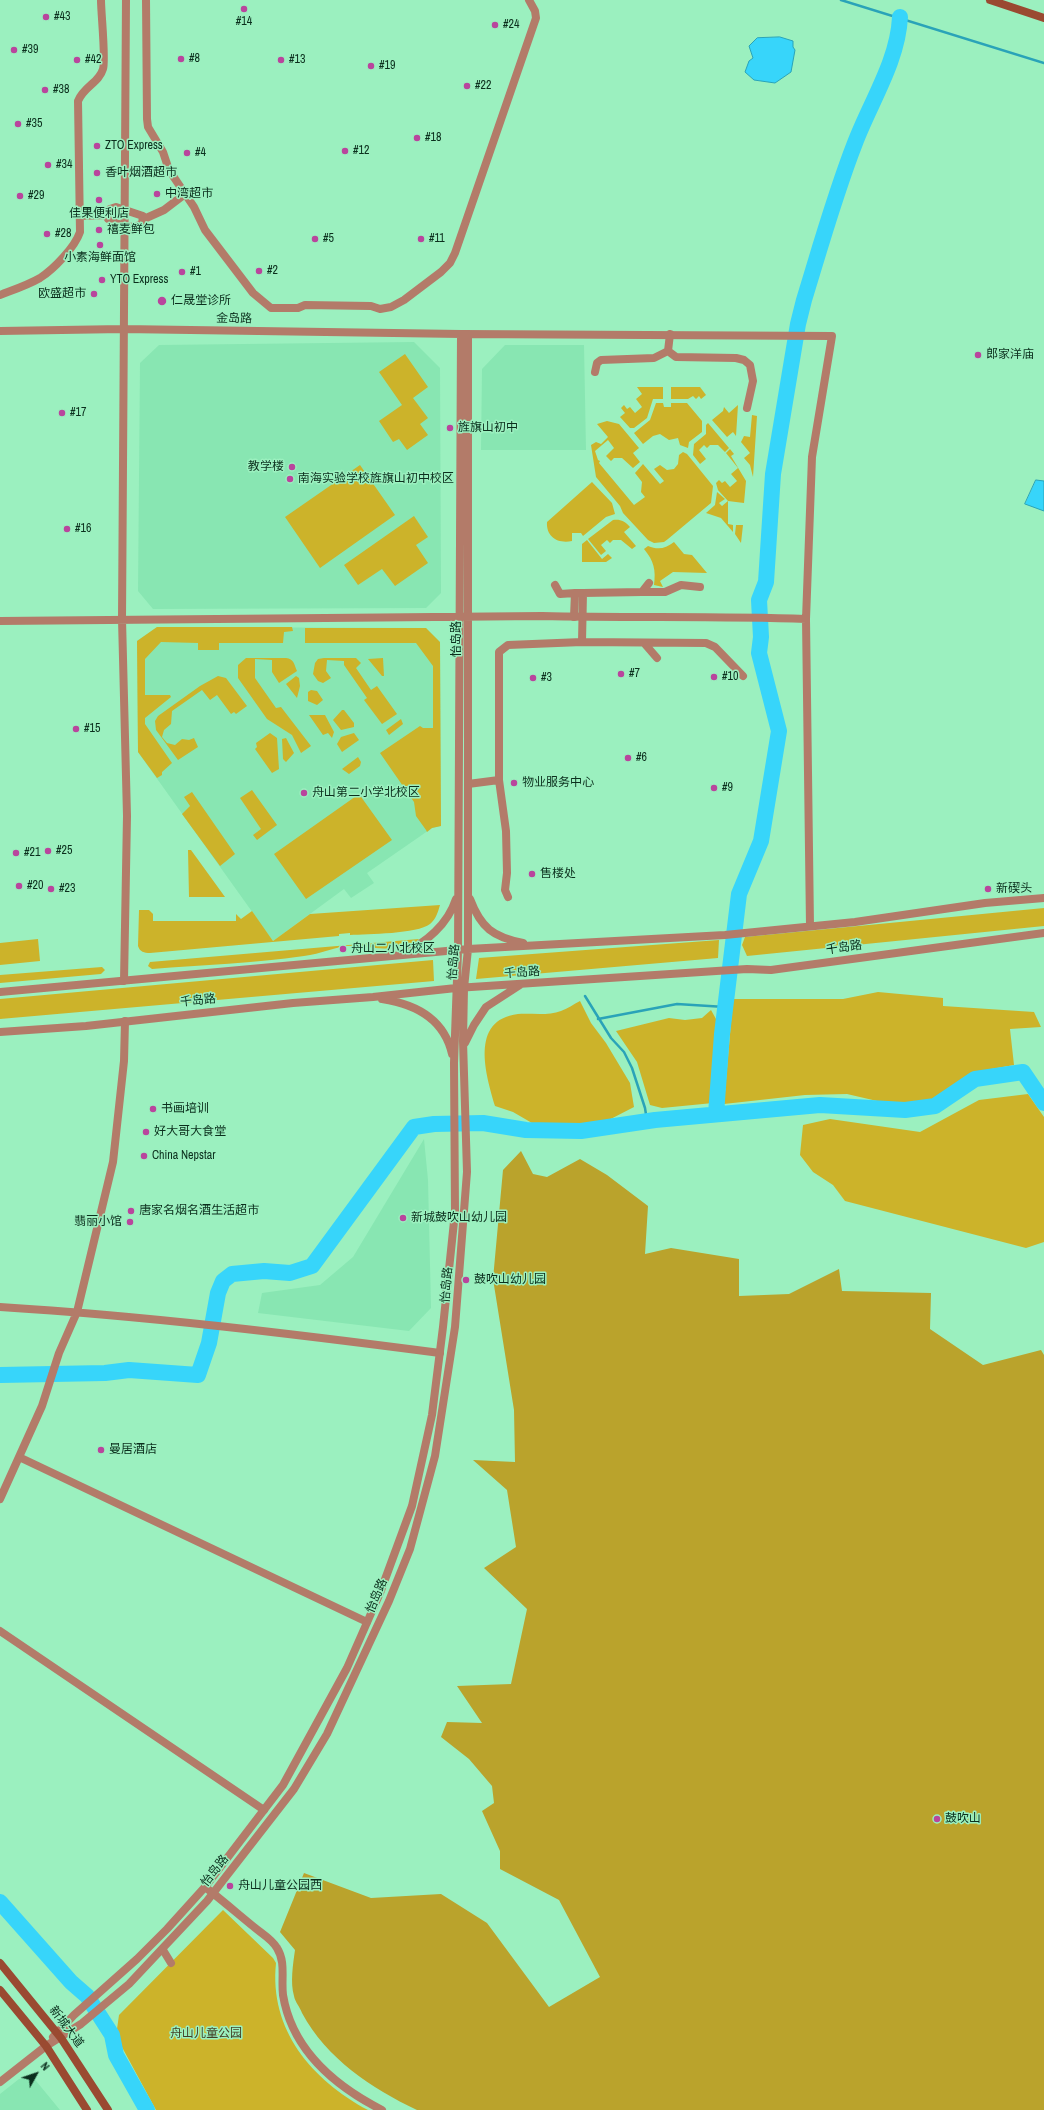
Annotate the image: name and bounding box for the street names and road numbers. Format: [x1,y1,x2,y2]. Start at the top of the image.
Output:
street label: 金岛路 [216,311,252,327]
street label: 怡岛路 [450,621,464,657]
street label: 千岛路 [825,938,863,958]
street label: 怡岛路 [445,943,463,981]
street label: 千岛路 [504,965,540,981]
street label: 千岛路 [179,992,217,1010]
street label: 怡岛路 [438,1266,456,1304]
street label: 怡岛路 [363,1577,391,1615]
street label: 怡岛路 [198,1852,232,1890]
street label: 新城大道 [46,2003,86,2051]

